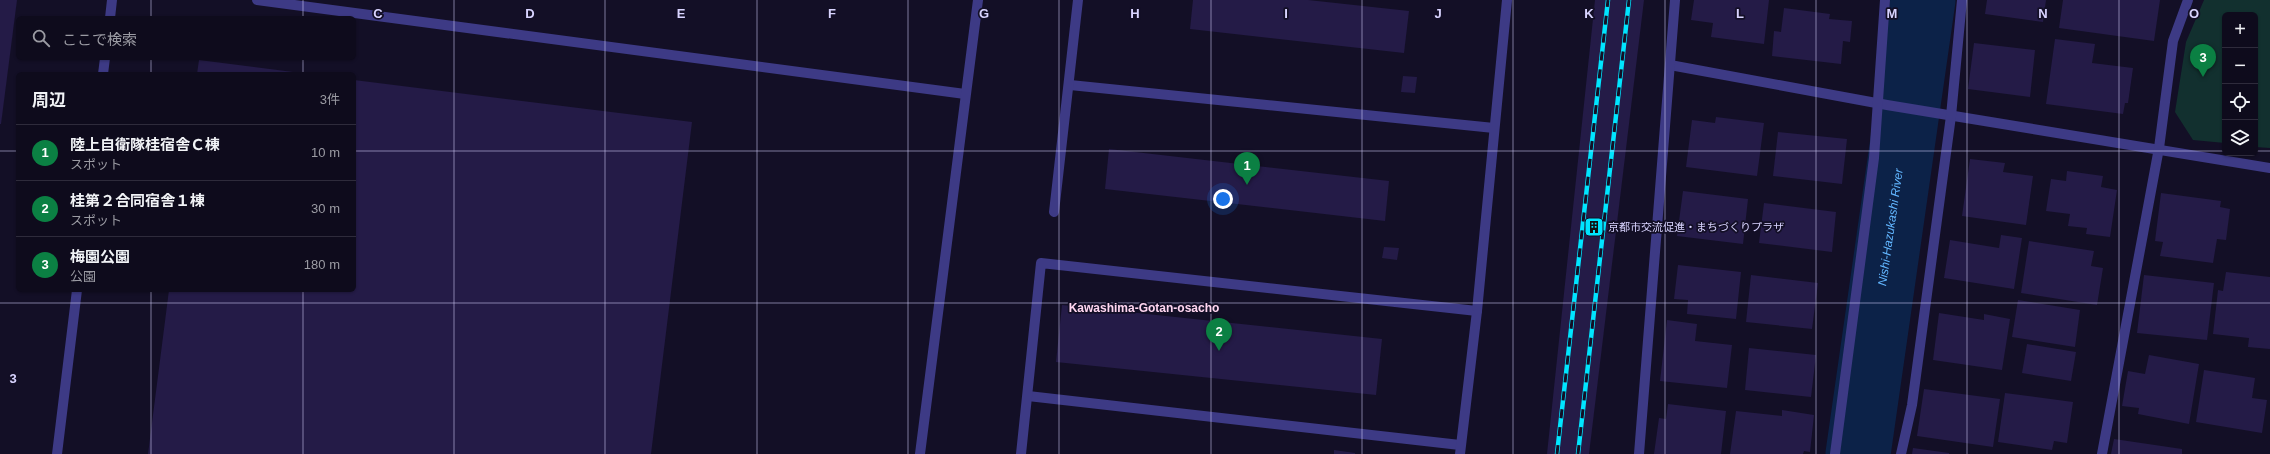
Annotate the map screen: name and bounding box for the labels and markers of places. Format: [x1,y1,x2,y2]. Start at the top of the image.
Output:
pin: 3 [2190,44,2216,77]
pin: 1 [1234,152,1260,185]
building icon: 京都市交流促進・まちづくりプラザ [1583,216,1605,238]
place label: 京都市交流促進・まちづくりプラザ [1608,221,1784,233]
pin: 2 [1206,318,1232,351]

